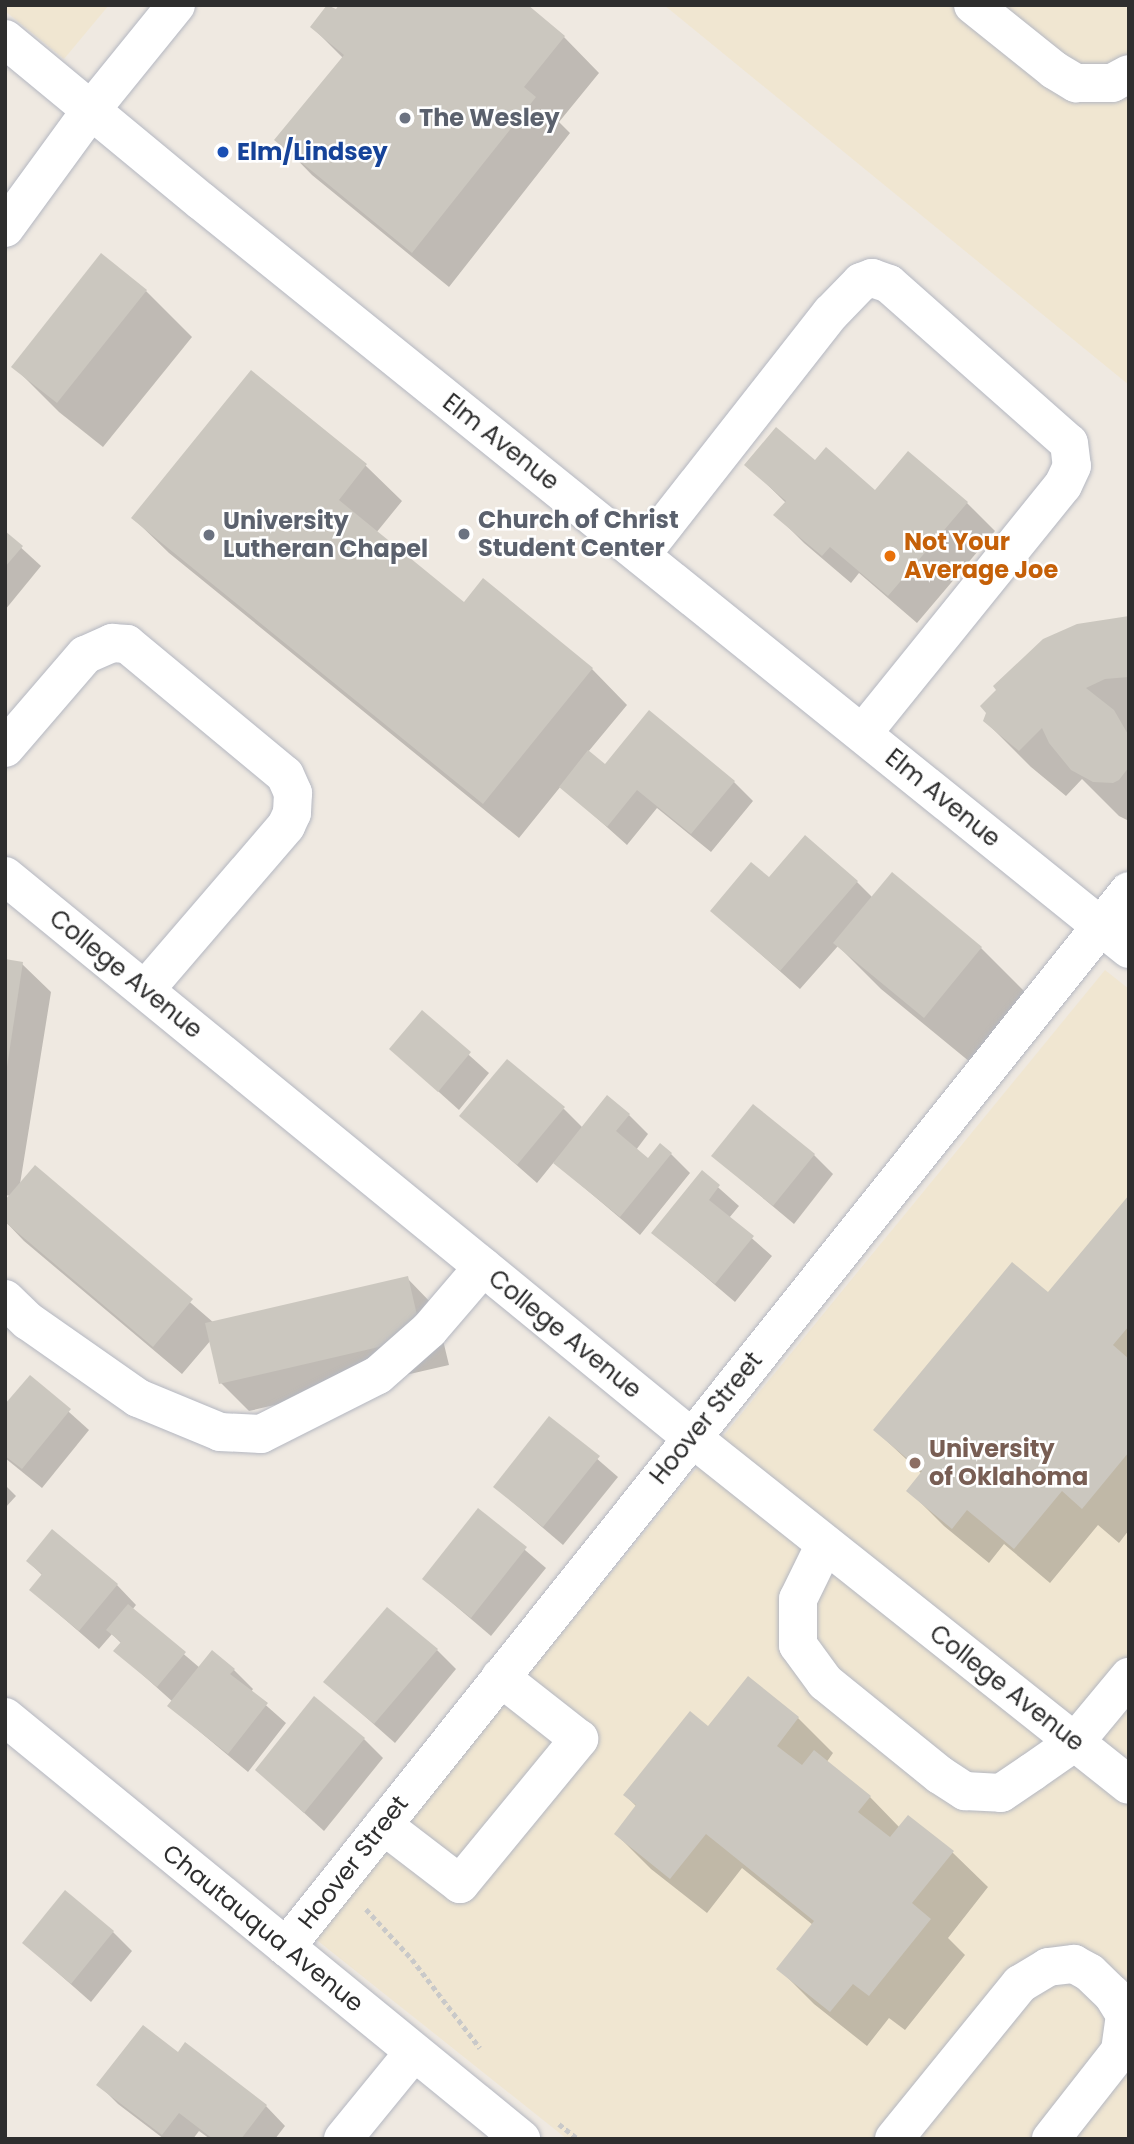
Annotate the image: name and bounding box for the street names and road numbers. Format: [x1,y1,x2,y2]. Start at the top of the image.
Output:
street label: Elm Avenue [437,388,565,496]
street label: Elm Avenue [880,743,1006,853]
street label: College Avenue [44,904,208,1044]
street label: College Avenue [483,1264,647,1404]
street label: Hoover Street [644,1346,768,1490]
street label: College Avenue [924,1619,1090,1757]
street label: Hoover Street [292,1790,414,1934]
street label: Chautauqua Avenue [157,1838,369,2018]

